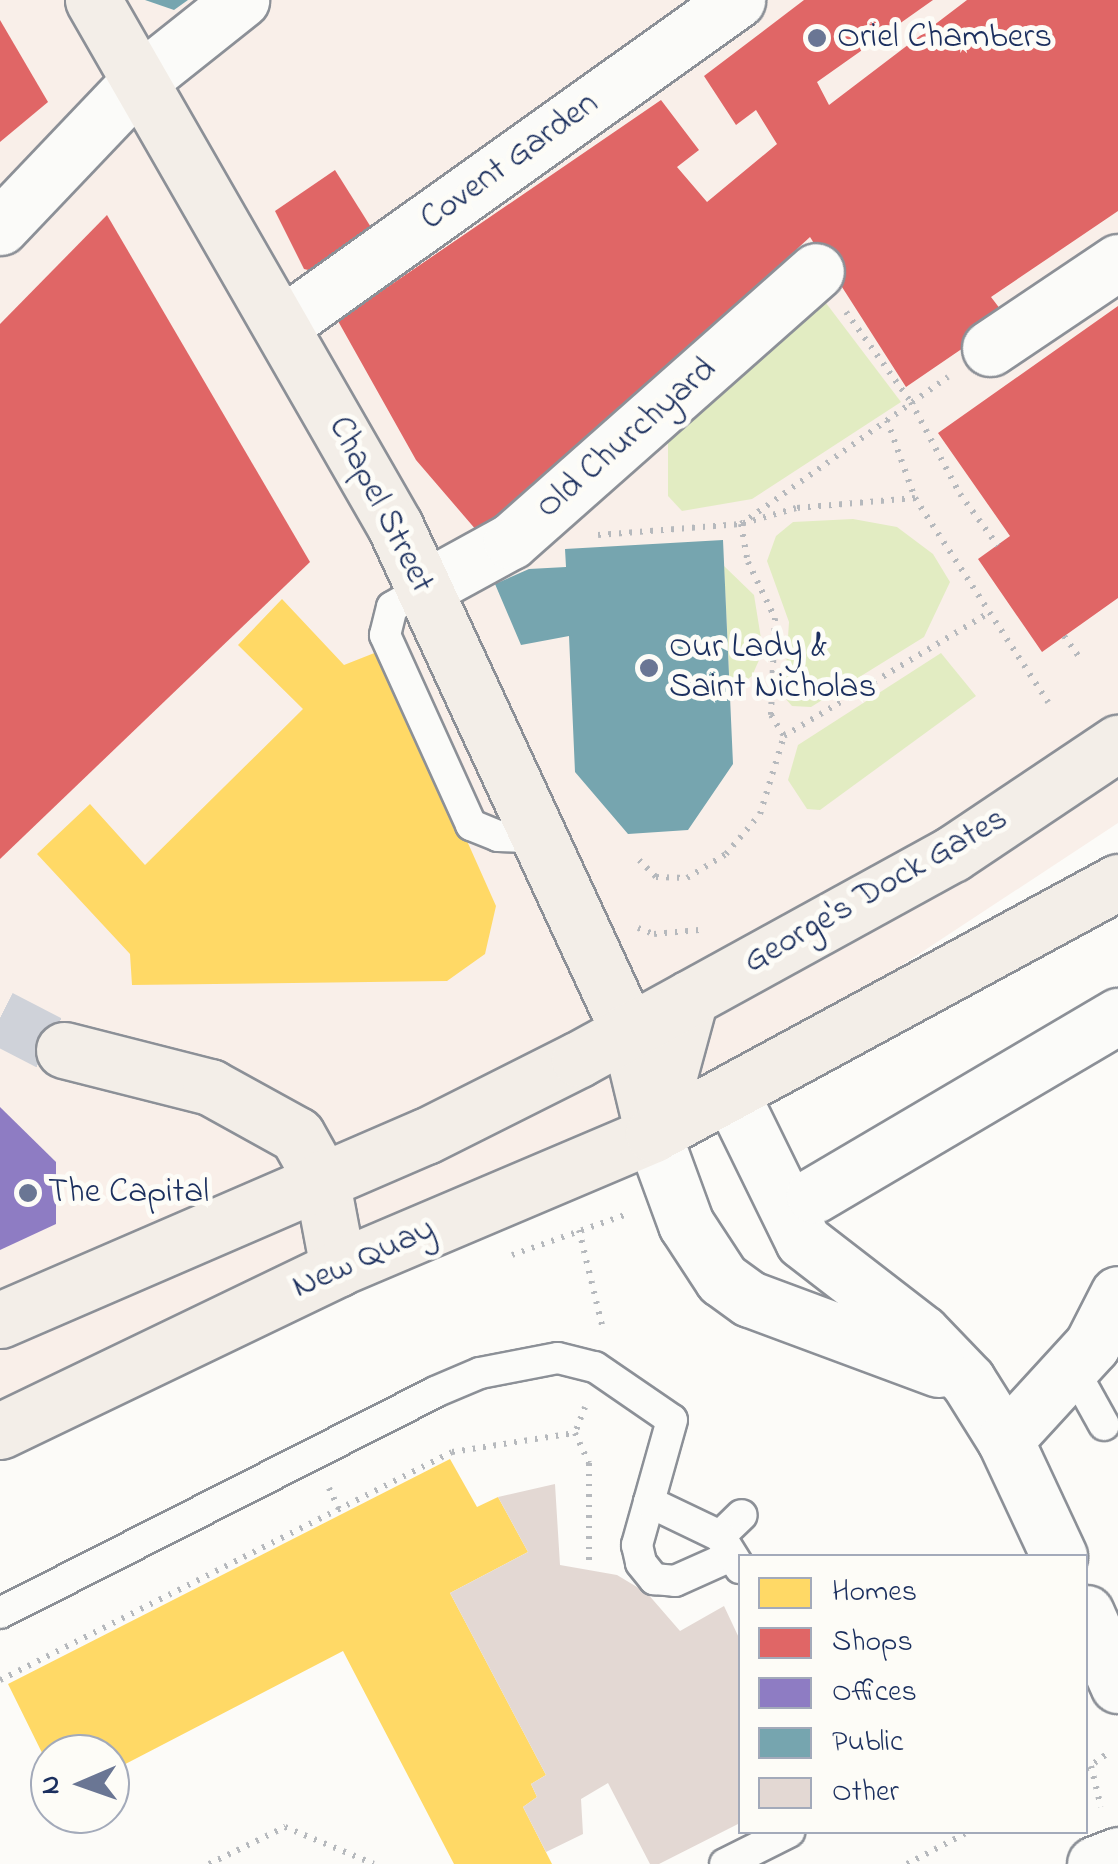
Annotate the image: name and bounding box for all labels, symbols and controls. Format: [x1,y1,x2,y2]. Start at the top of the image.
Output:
place label: Oriel Chambers [837,17,1052,59]
marker: Oriel Chambers [806,27,828,49]
street label: Covent Garden [413,83,607,241]
street label: Old Churchyard [528,349,726,529]
street label: Chapel Street [318,410,442,600]
place label: Our Lady & Saint Nicholas [669,627,876,709]
marker: Our Lady & Saint Nicholas [638,657,660,679]
street label: George's Dock Gates [736,798,1016,984]
place label: The Capital [48,1172,209,1214]
marker: The Capital [17,1182,39,1204]
street label: New Quay [286,1209,442,1309]
legend [738,1554,1088,1834]
text: Homes [832,1571,917,1615]
text: Shops [832,1621,913,1665]
text: Offices [832,1671,917,1715]
text: Public [832,1721,903,1765]
north arrow [30,1734,130,1834]
text: Other [832,1771,899,1815]
text: N [31,1775,72,1795]

